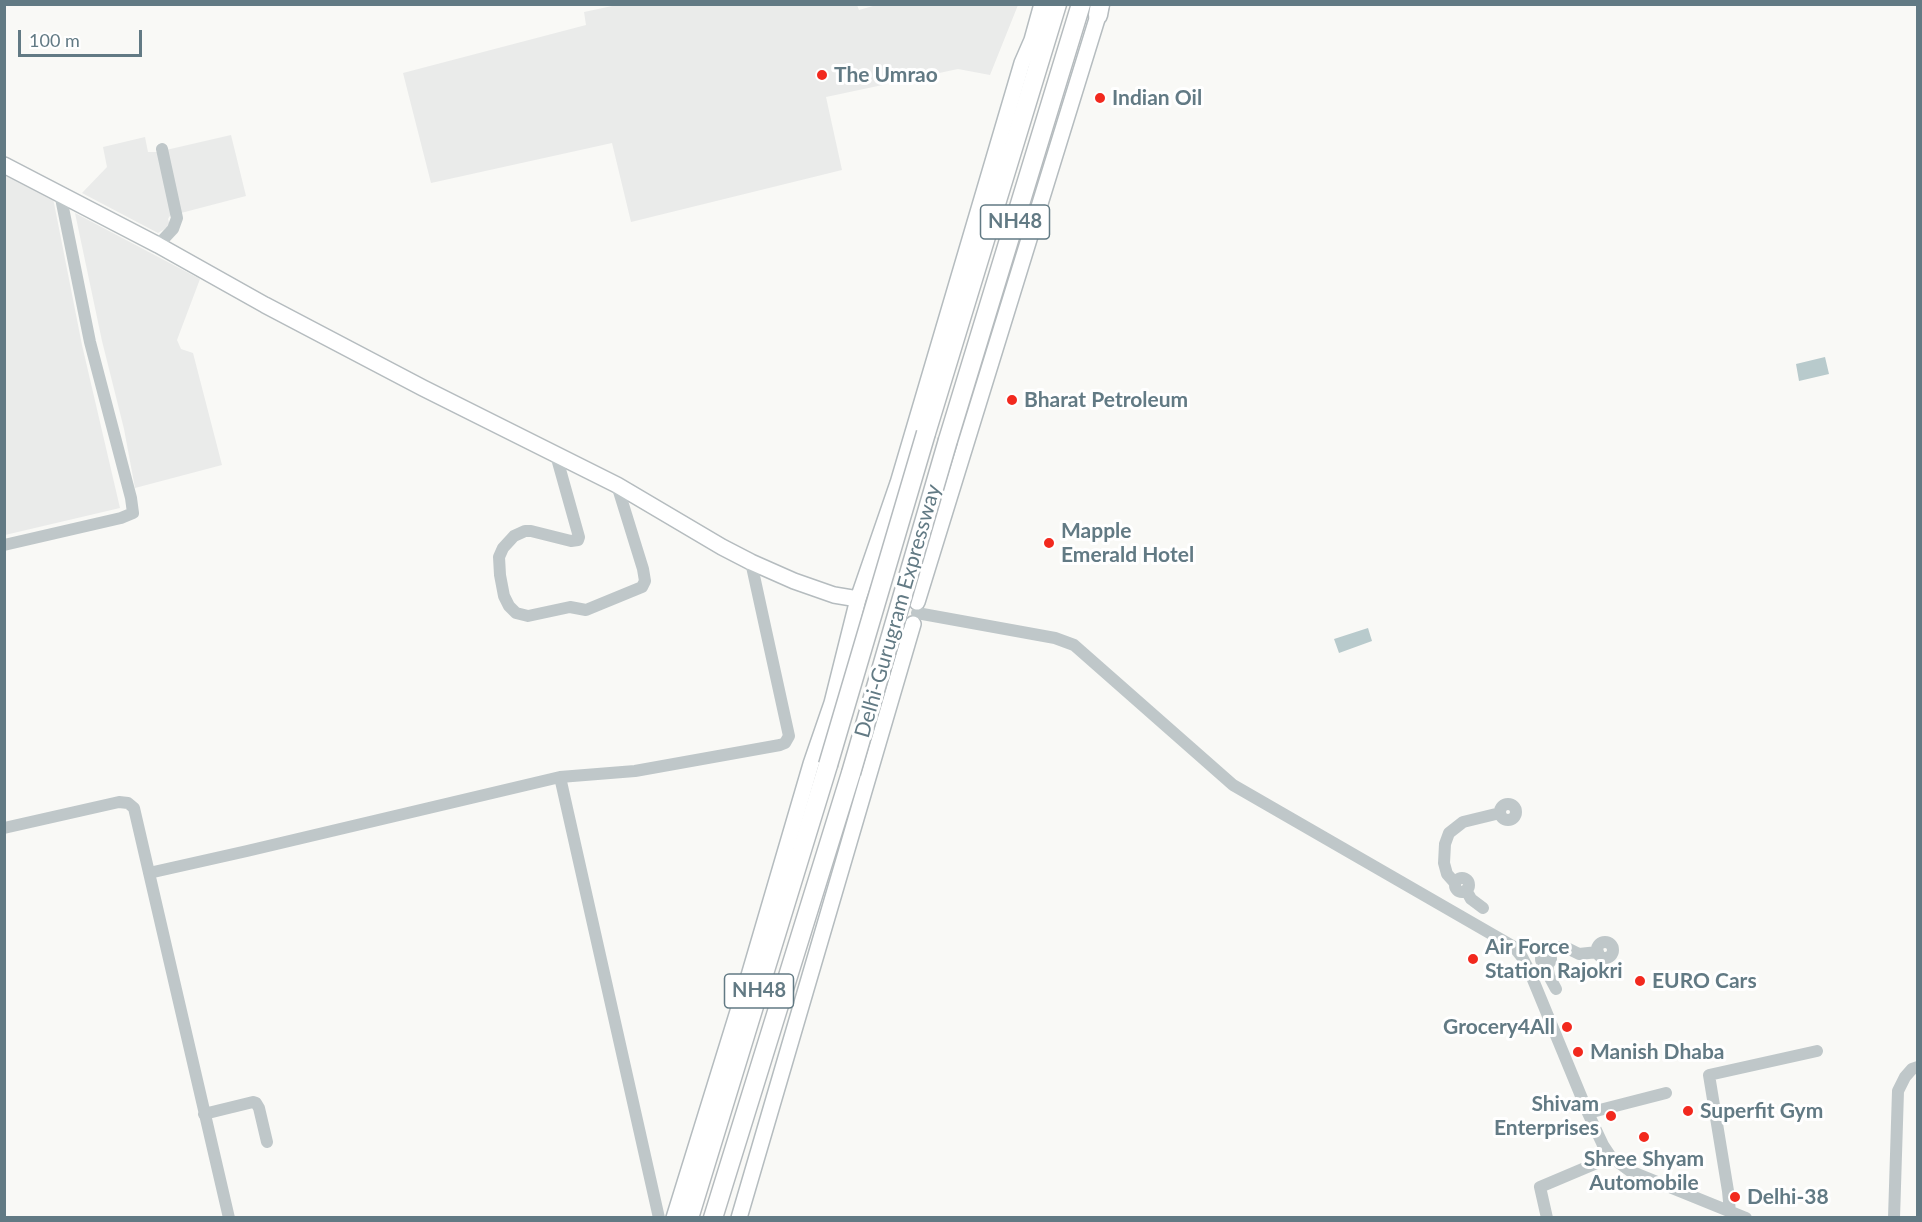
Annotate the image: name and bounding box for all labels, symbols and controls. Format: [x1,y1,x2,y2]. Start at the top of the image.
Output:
scale bar [21,18,146,56]
text: 100 m [29,29,80,51]
place label: The Umrao [834,62,938,88]
marker: The Umrao [815,68,829,82]
place label: Indian Oil [1112,85,1202,111]
marker: Indian Oil [1093,91,1107,105]
road number: NH48 [980,205,1050,239]
place label: Bharat Petroleum [1024,387,1188,413]
marker: Bharat Petroleum [1005,393,1019,407]
street label: Delhi-Gurugram Expressway [850,481,946,741]
place label: Mapple Emerald Hotel [1061,518,1194,568]
marker: Mapple Emerald Hotel [1042,536,1056,550]
place label: Air Force Station Rajokri [1485,934,1623,984]
marker: Air Force Station Rajokri [1466,952,1480,966]
place label: EURO Cars [1652,968,1757,994]
road number: NH48 [724,974,794,1008]
marker: EURO Cars [1633,974,1647,988]
place label: Grocery4All [1443,1014,1555,1040]
marker: Grocery4All [1560,1020,1574,1034]
place label: Manish Dhaba [1590,1039,1724,1065]
marker: Manish Dhaba [1571,1045,1585,1059]
place label: Shivam Enterprises [1494,1091,1599,1141]
place label: Superfit Gym [1700,1098,1823,1124]
marker: Superfit Gym [1681,1104,1695,1118]
marker: Shivam Enterprises [1604,1109,1618,1123]
marker: Shree Shyam Automobile [1637,1130,1651,1144]
place label: Shree Shyam Automobile [1584,1146,1704,1196]
place label: Delhi-38 [1747,1184,1829,1210]
marker: Delhi-38 [1728,1190,1742,1204]

